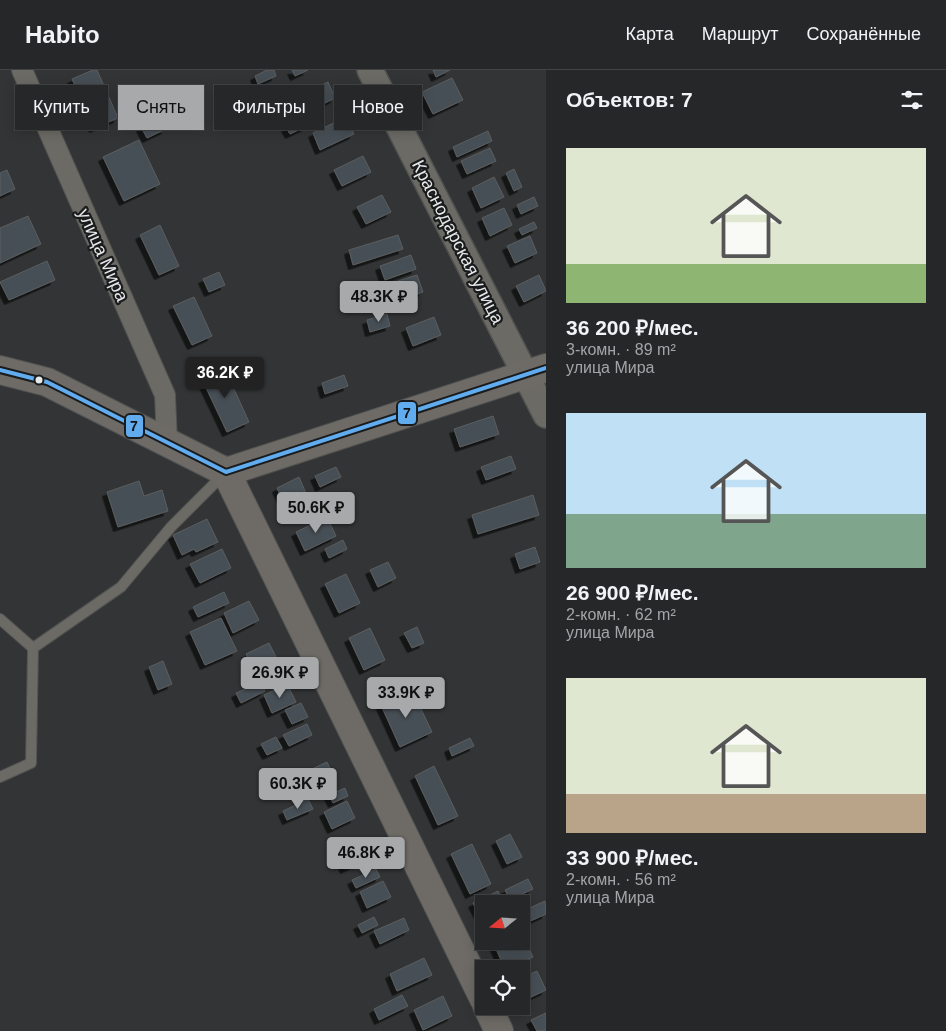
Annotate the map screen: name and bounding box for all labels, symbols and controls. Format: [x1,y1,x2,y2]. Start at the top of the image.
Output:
text: Habito [25,21,100,48]
text: Карта [626,24,674,44]
text: Маршрут [702,24,778,44]
text: Сохранённые [806,24,921,44]
chip: Купить [15,85,108,130]
chip: Снять [118,85,204,130]
chip: Фильтры [214,85,324,130]
chip: Новое [334,85,422,130]
icon: filters [898,86,926,114]
text: Объектов: 7 [566,88,693,111]
street label: Краснодарская улица [408,157,508,328]
icon: home [701,181,791,271]
street label: улица Мира [74,205,133,305]
pin: 48.3K ₽ [333,280,425,323]
text: 48.3K ₽ [351,288,407,305]
text: 36 200 ₽/мес. [566,316,699,339]
text: 3-комн. · 89 m² [566,341,676,358]
pin: 36.2K ₽ [179,356,271,399]
text: улица Мира [566,359,655,376]
text: 36.2K ₽ [197,364,253,381]
unlabelled marker [34,375,44,385]
line badge: 7 [397,401,417,425]
text: 7 [403,405,411,421]
line badge: 7 [125,414,144,438]
text: 7 [130,418,138,434]
icon: home [701,446,791,536]
pin: 50.6K ₽ [270,492,362,534]
text: 50.6K ₽ [288,499,344,516]
text: 26 900 ₽/мес. [566,581,699,604]
text: 2-комн. · 62 m² [566,606,676,623]
text: улица Мира [566,624,655,641]
pin: 26.9K ₽ [234,656,326,699]
text: 26.9K ₽ [252,664,308,681]
pin: 33.9K ₽ [360,676,452,719]
text: 33.9K ₽ [378,684,434,701]
icon: home [701,711,791,801]
pin: 60.3K ₽ [252,768,344,810]
text: 60.3K ₽ [270,775,326,792]
pin: 46.8K ₽ [320,836,412,879]
text: 46.8K ₽ [338,844,394,861]
text: 33 900 ₽/мес. [566,846,699,869]
text: 2-комн. · 56 m² [566,871,676,888]
text: улица Мира [566,889,655,906]
north arrow [475,895,530,950]
map controls [475,895,530,1015]
button: locate [475,960,530,1015]

